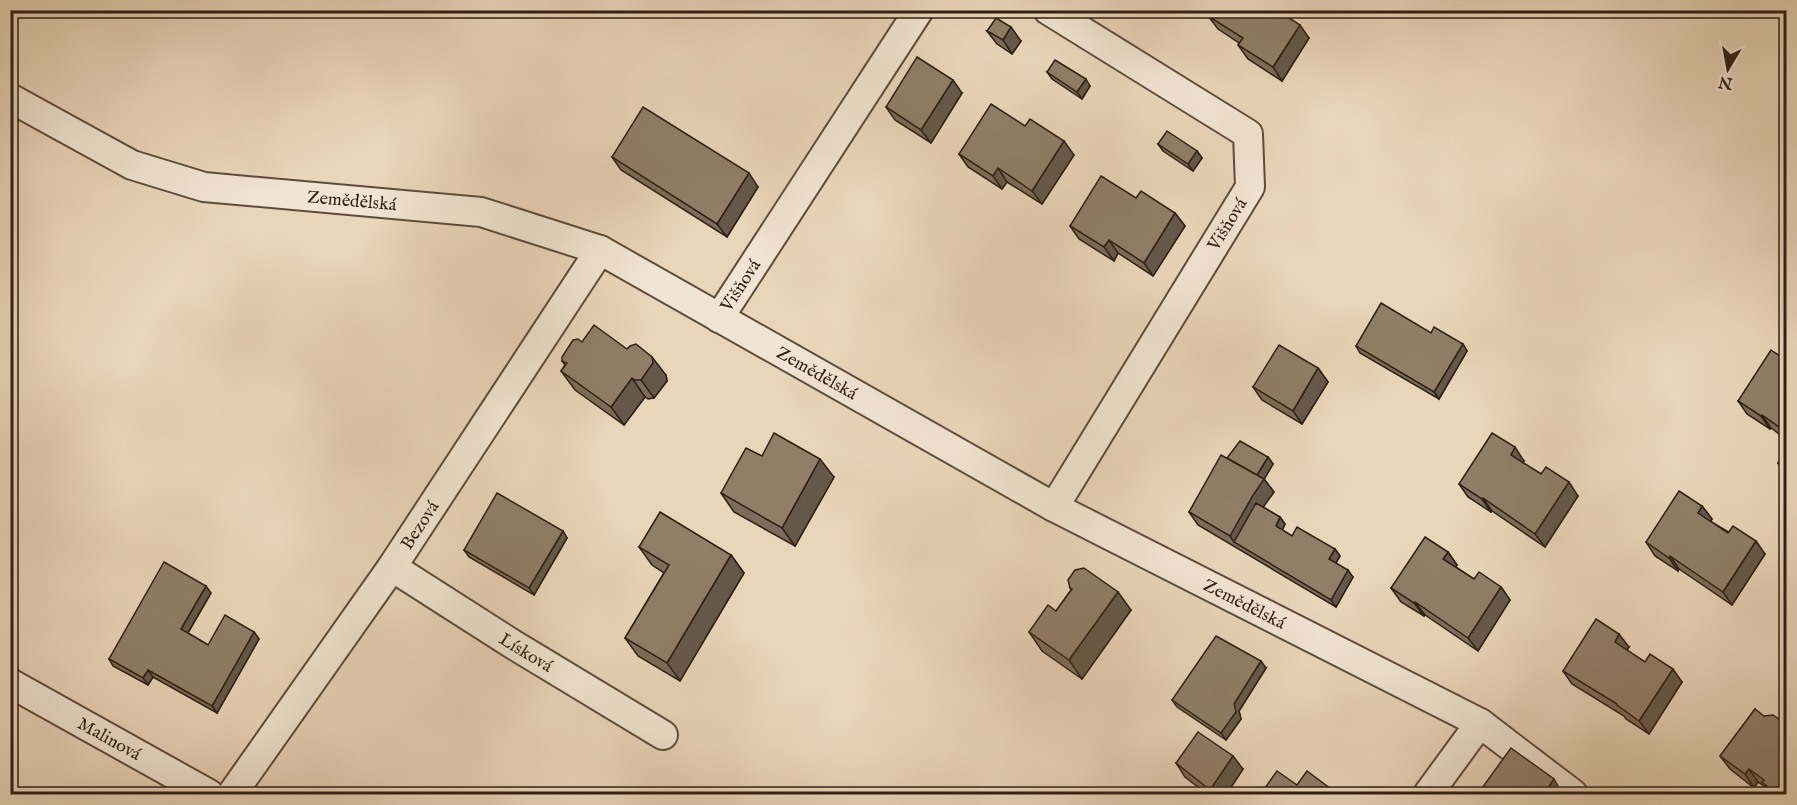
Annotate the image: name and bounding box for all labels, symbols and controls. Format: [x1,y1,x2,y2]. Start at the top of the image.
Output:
north arrow [1698,39,1758,99]
text: N [1717,71,1735,93]
street label: Zemědělská [306,186,398,217]
street label: Višňová [1203,194,1253,256]
street label: Višňová [716,255,767,317]
street label: Zemědělská [772,342,861,406]
street label: Bezová [396,497,445,555]
street label: Zemědělská [1199,575,1289,636]
street label: Lísková [494,628,557,679]
street label: Malinová [73,713,145,767]

